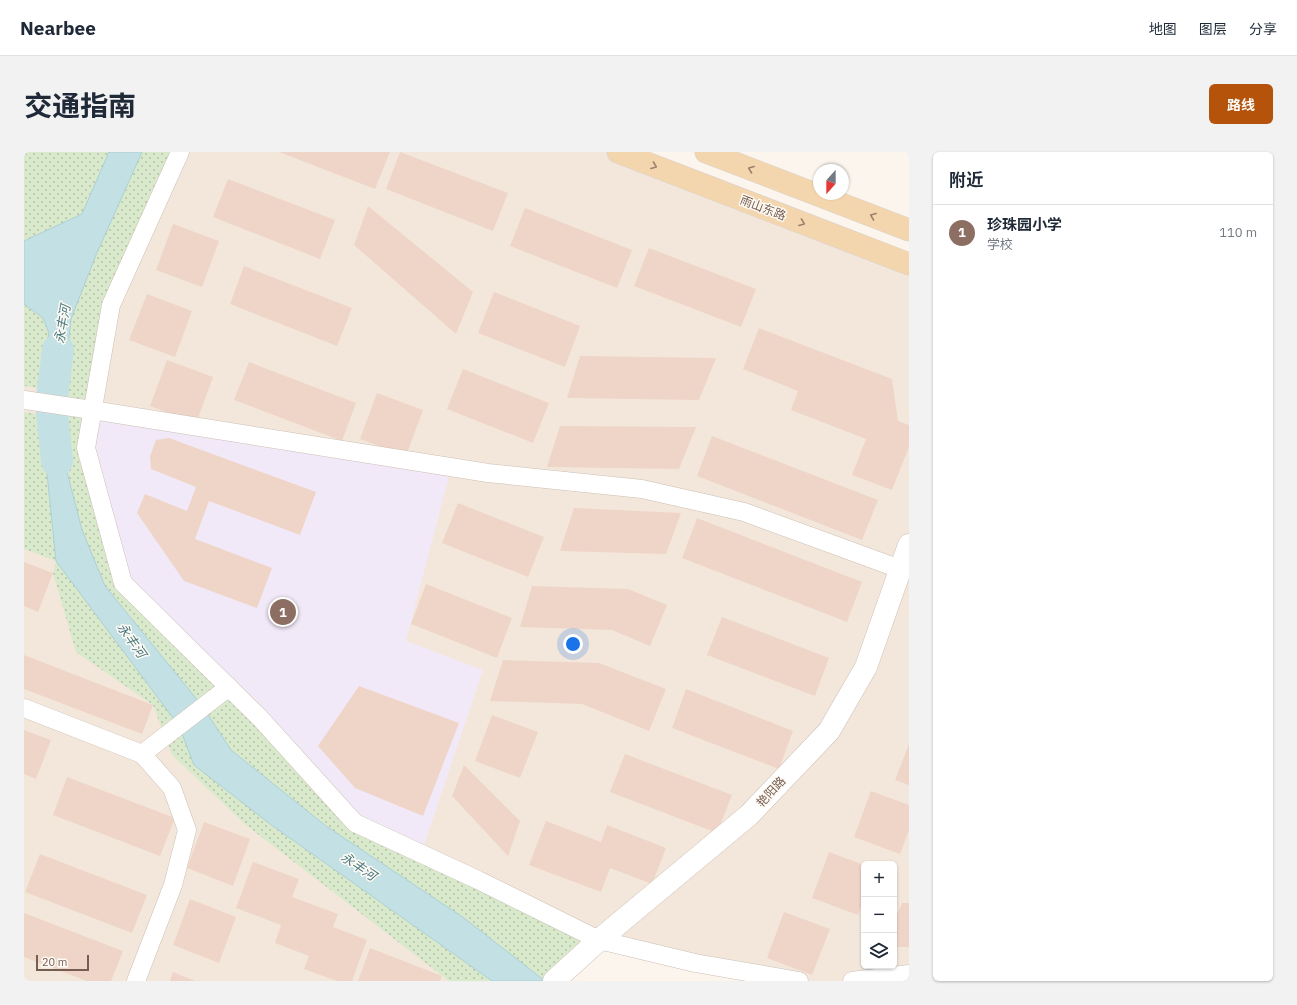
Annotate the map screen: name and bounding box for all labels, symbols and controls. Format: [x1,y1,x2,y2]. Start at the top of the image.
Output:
text: Nearbee [20,16,96,40]
text: 地图 [1149,20,1177,38]
text: 图层 [1199,20,1227,38]
text: 分享 [1249,20,1277,38]
button: 路线 [1209,84,1273,124]
text: 交通指南 [24,87,136,124]
one-way arrow [651,161,658,169]
north arrow [813,164,849,200]
one-way arrow [748,166,755,174]
text: 附近 [949,169,983,191]
street label: 雨山东路 [738,192,788,223]
one-way arrow [869,213,876,221]
text: 珍珠园小学 [987,215,1062,234]
one-way arrow [798,218,805,226]
text: 1 [958,224,966,241]
text: 110 m [1219,224,1257,241]
text: 学校 [987,236,1013,253]
water label: 永丰河 [51,300,75,345]
pin: 1 [270,597,296,627]
water label: 永丰河 [113,619,151,664]
your location [563,634,583,654]
street label: 艳阳路 [753,773,788,810]
water label: 永丰河 [338,848,382,886]
map controls [861,861,897,969]
button: + [861,861,897,897]
button: − [861,897,897,933]
button: layers [861,933,897,969]
scale bar [36,953,89,972]
text: 20 m [42,955,67,969]

